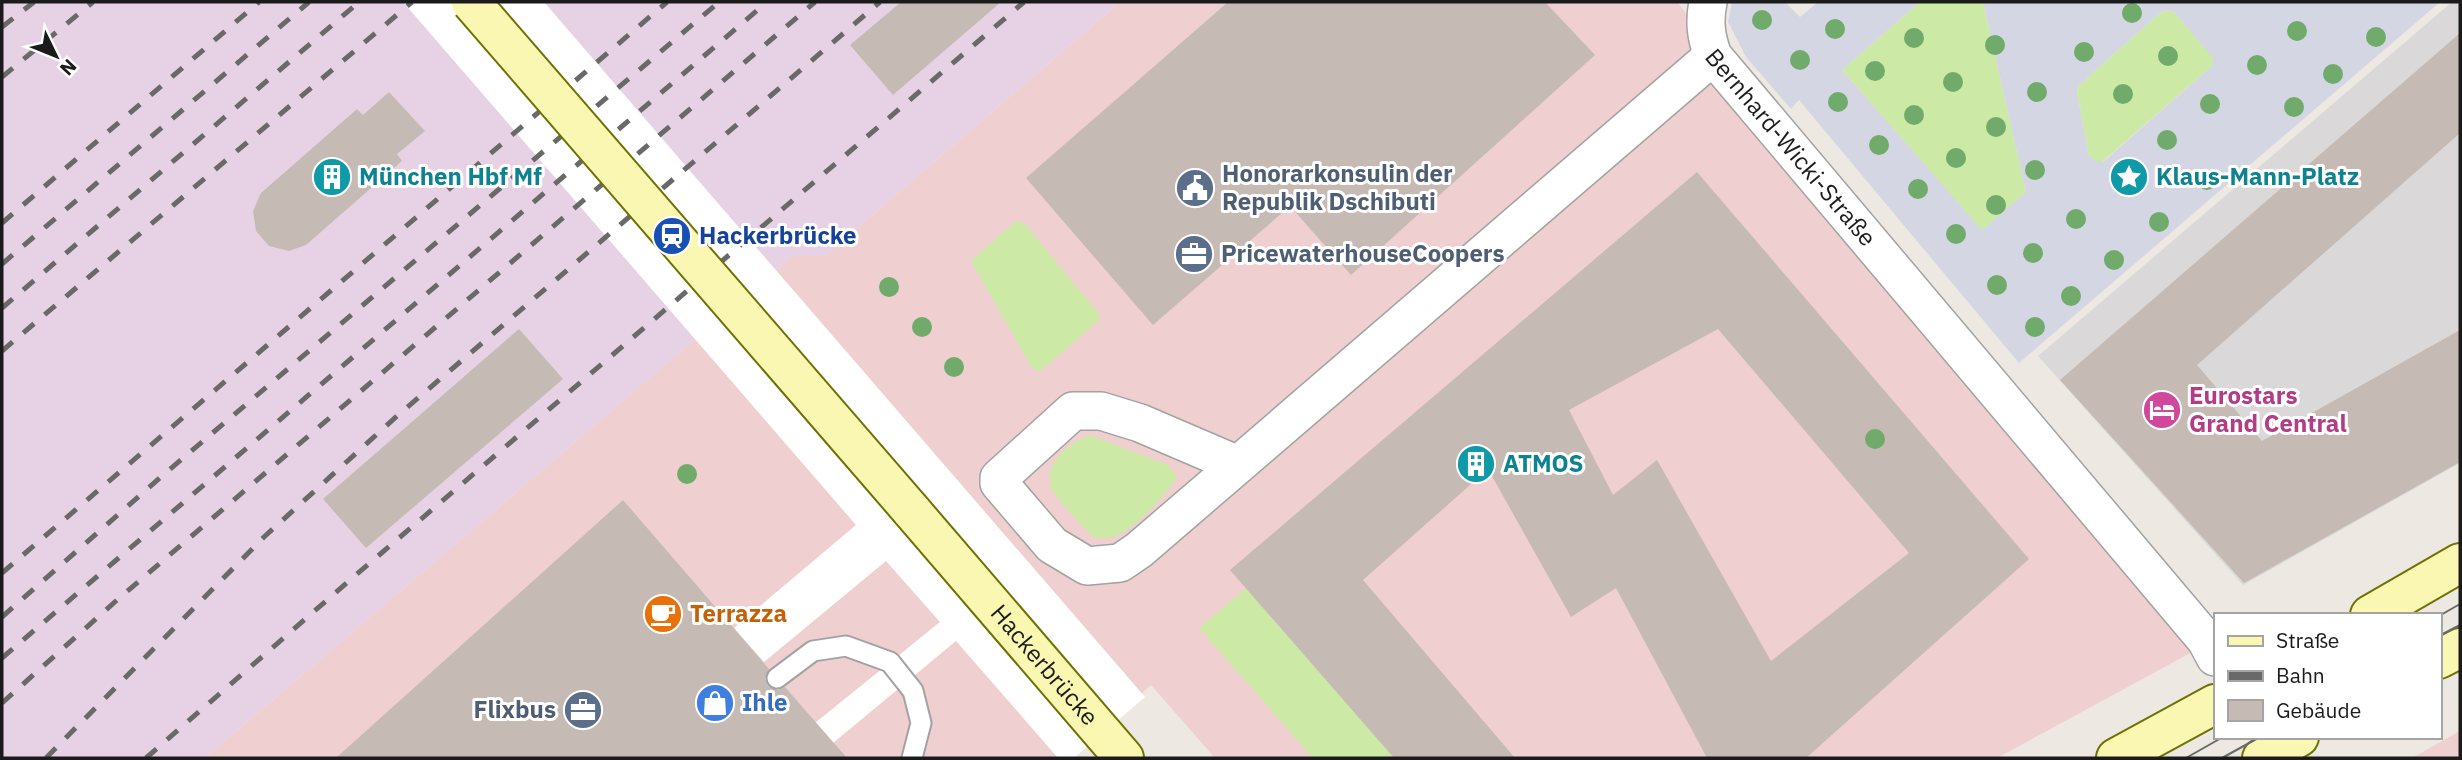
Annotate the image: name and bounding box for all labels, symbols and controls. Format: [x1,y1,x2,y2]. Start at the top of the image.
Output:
north arrow [21,21,91,91]
street label: Bernhard-Wicki-Straße [1698,41,1884,253]
text: N [55,54,82,81]
building icon: München Hbf Mf [311,156,353,198]
place icon: Klaus-Mann-Platz [2108,156,2150,198]
place label: Honorarkonsulin der Republik Dschibuti [1222,157,1453,217]
place label: München Hbf Mf [359,160,542,192]
place label: Klaus-Mann-Platz [2156,160,2359,192]
public building icon: Honorarkonsulin der Republik Dschibuti [1174,167,1216,209]
station icon: Hackerbrücke [651,215,693,257]
place label: Hackerbrücke [699,219,857,251]
office icon: PricewaterhouseCoopers [1173,233,1215,275]
place label: PricewaterhouseCoopers [1221,237,1505,269]
place label: Eurostars Grand Central [2189,379,2347,439]
hotel icon: Eurostars Grand Central [2141,389,2183,431]
building icon: ATMOS [1455,443,1497,485]
place label: ATMOS [1503,447,1584,479]
cafe icon: Terrazza [642,593,684,635]
place label: Terrazza [690,597,787,629]
street label: Hackerbrücke [984,597,1106,732]
legend [2214,613,2441,739]
text: Straße [2276,626,2339,654]
text: Bahn [2276,661,2325,689]
shop icon: Ihle [694,682,736,724]
place label: Ihle [742,686,787,718]
office icon: Flixbus [562,689,604,731]
place label: Flixbus [473,693,556,725]
text: Gebäude [2276,696,2361,724]

